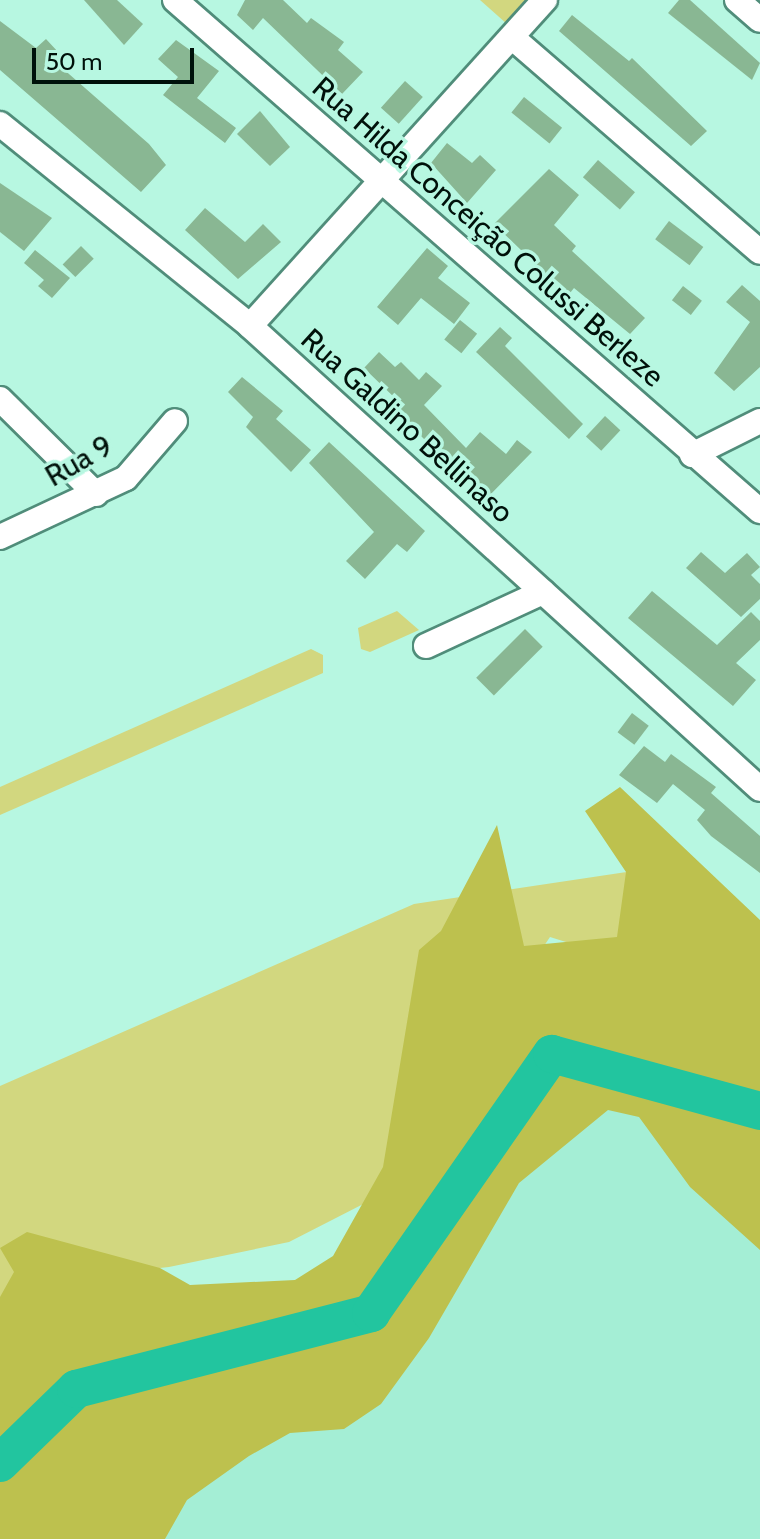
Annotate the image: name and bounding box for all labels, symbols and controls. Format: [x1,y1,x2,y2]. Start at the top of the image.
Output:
scale bar [36,32,198,82]
text: 50 m [46,47,102,76]
street label: Rua Hilda Conceição Colussi Berleze [305,70,671,394]
street label: Rua Galdino Bellinaso [294,321,520,531]
street label: Rua 9 [39,428,119,494]

